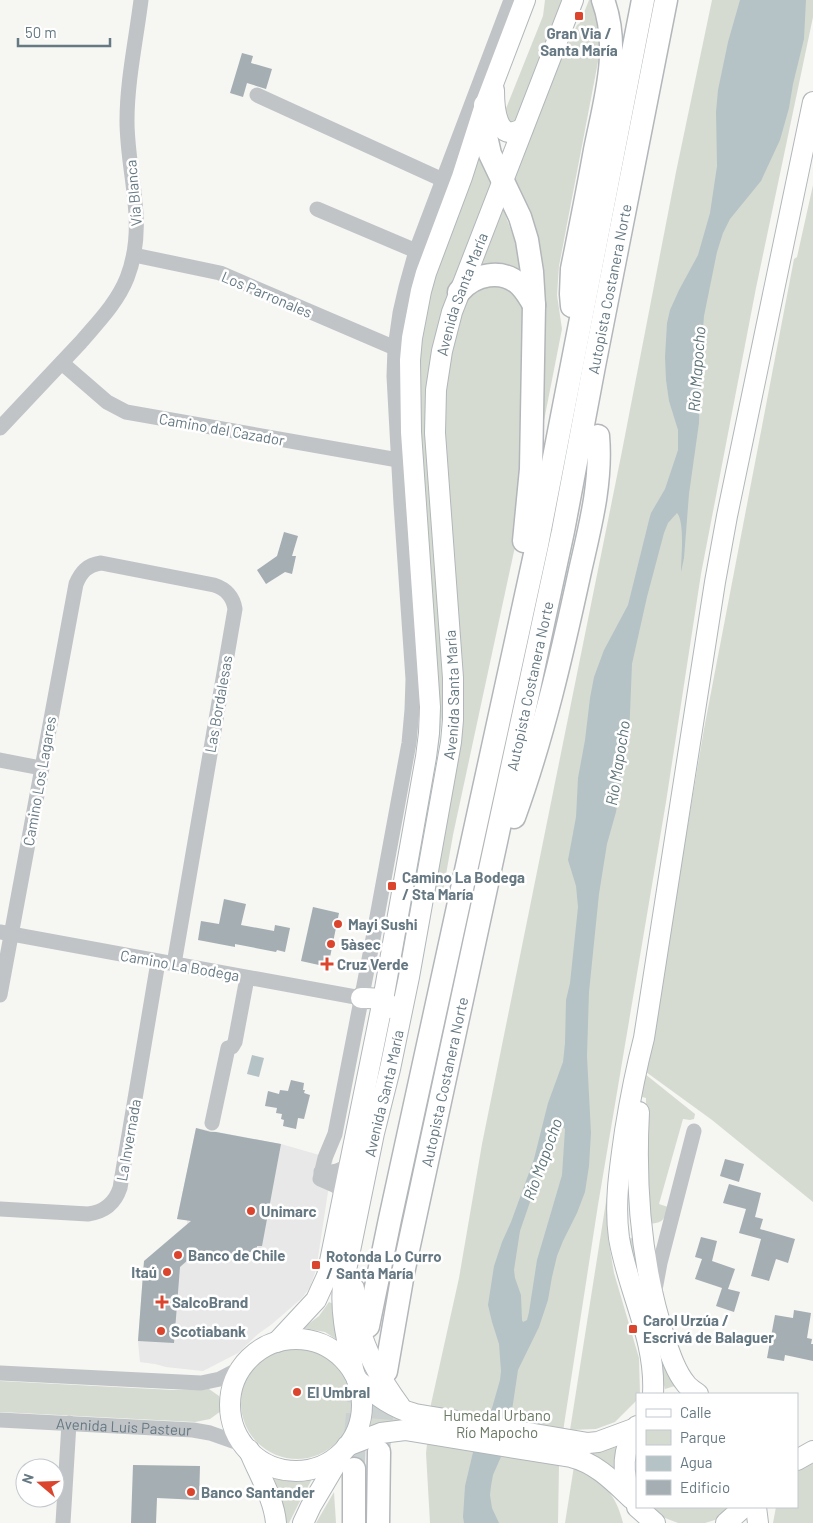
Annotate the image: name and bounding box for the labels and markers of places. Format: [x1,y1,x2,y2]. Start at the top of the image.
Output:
marker: Gran Via / Santa María [573,10,585,22]
place label: Gran Via / Santa María [540,24,618,59]
place label: Camino La Bodega / Sta María [402,868,525,903]
marker: Camino La Bodega / Sta María [386,880,398,892]
place label: Mayi Sushi [348,915,418,933]
marker: Mayi Sushi [332,918,344,930]
place label: 5àsec [341,935,381,953]
marker: 5àsec [325,938,337,950]
place label: Cruz Verde [337,955,409,973]
marker: Cruz Verde [321,958,333,970]
place label: Unimarc [261,1202,317,1220]
marker: Unimarc [245,1205,257,1217]
place label: Banco de Chile [188,1246,285,1264]
place label: Rotonda Lo Curro / Santa María [326,1247,442,1282]
marker: Banco de Chile [172,1249,184,1261]
marker: Rotonda Lo Curro / Santa María [310,1259,322,1271]
place label: Itaú [131,1263,157,1281]
marker: Itaú [161,1266,173,1278]
place label: SalcoBrand [172,1293,248,1311]
marker: SalcoBrand [156,1296,168,1308]
place label: Carol Urzúa / Escrivá de Balaguer [643,1311,774,1346]
place label: Scotiabank [171,1322,246,1340]
marker: Carol Urzúa / Escrivá de Balaguer [627,1323,639,1335]
marker: Scotiabank [155,1325,167,1337]
place label: El Umbral [307,1383,370,1401]
marker: El Umbral [291,1386,303,1398]
place label: Banco Santander [201,1483,315,1501]
marker: Banco Santander [185,1486,197,1498]

